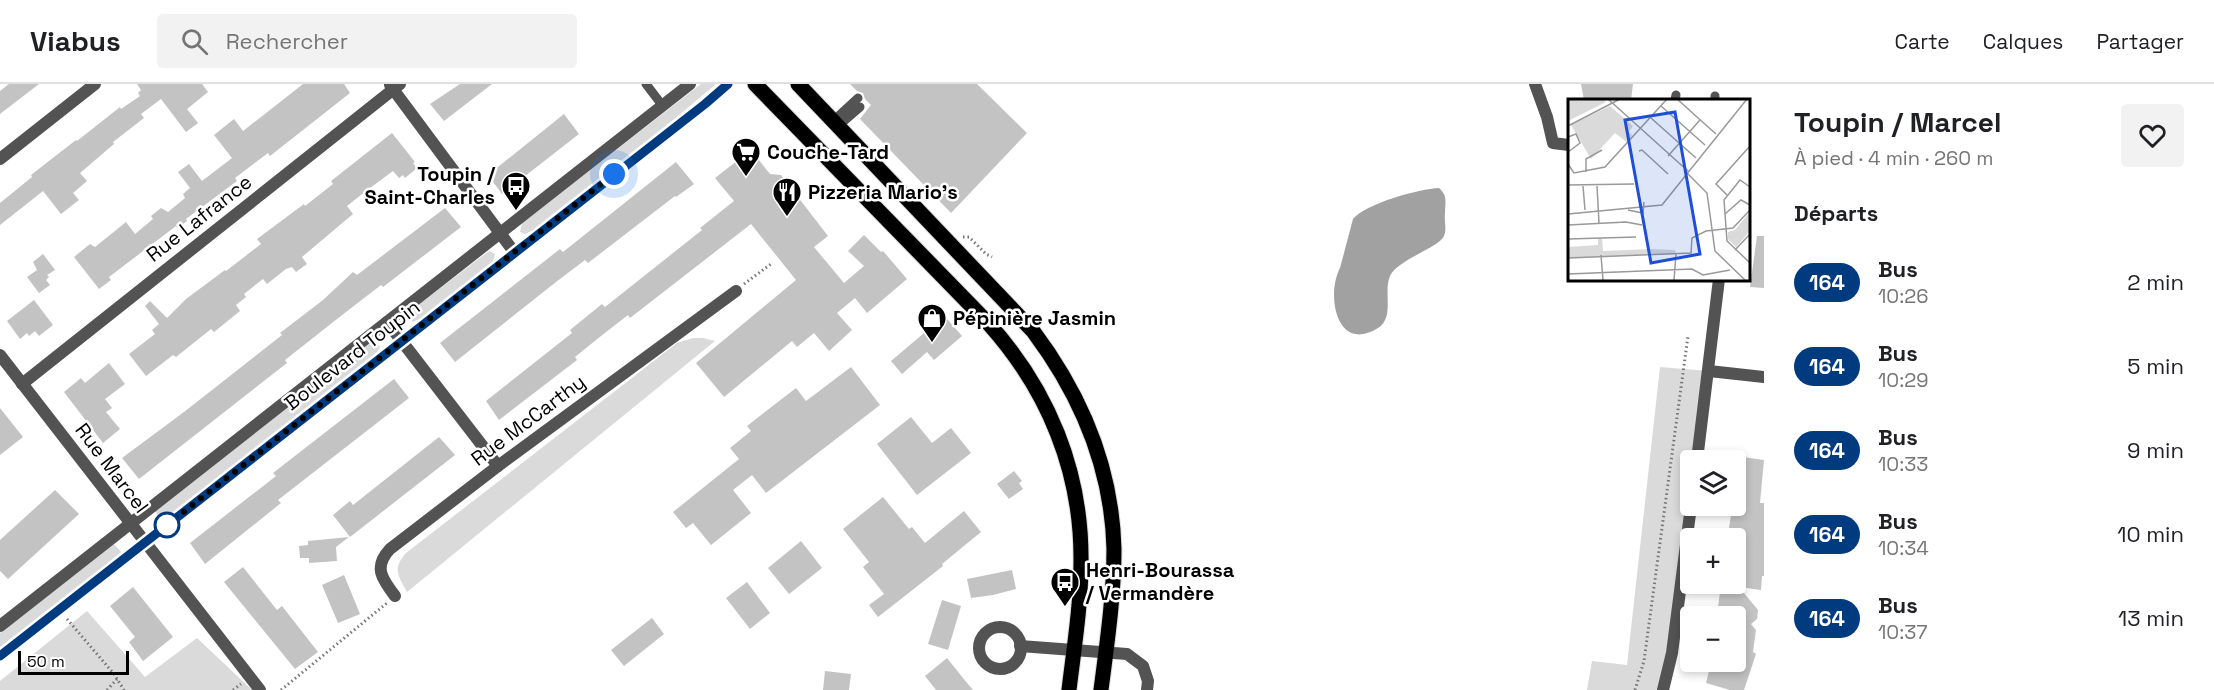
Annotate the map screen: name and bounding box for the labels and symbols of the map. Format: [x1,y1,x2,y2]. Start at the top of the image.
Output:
inset map [1568,99,1749,280]
supermarket icon: Couche-Tard [730,136,762,178]
place label: Couche-Tard [767,139,889,165]
your location [599,159,629,189]
place label: Toupin / Saint-Charles [365,161,496,210]
street label: Rue Lafrance [141,169,257,267]
bus stop icon: Toupin / Saint-Charles [500,170,532,212]
restaurant icon: Pizzeria Mario's [771,176,803,218]
place label: Pizzeria Mario's [808,179,958,205]
street label: Boulevard Toupin [279,294,425,416]
shop icon: Pépinière Jasmin [916,302,948,344]
place label: Pépinière Jasmin [953,305,1116,331]
street label: Rue McCarthy [466,369,590,471]
street label: Rue Marcel [70,418,154,518]
unlabelled marker [154,512,180,538]
place label: Henri-Bourassa / Vermandère [1085,557,1235,606]
bus stop icon: Henri-Bourassa / Vermandère [1049,566,1081,608]
scale bar [18,648,129,676]

